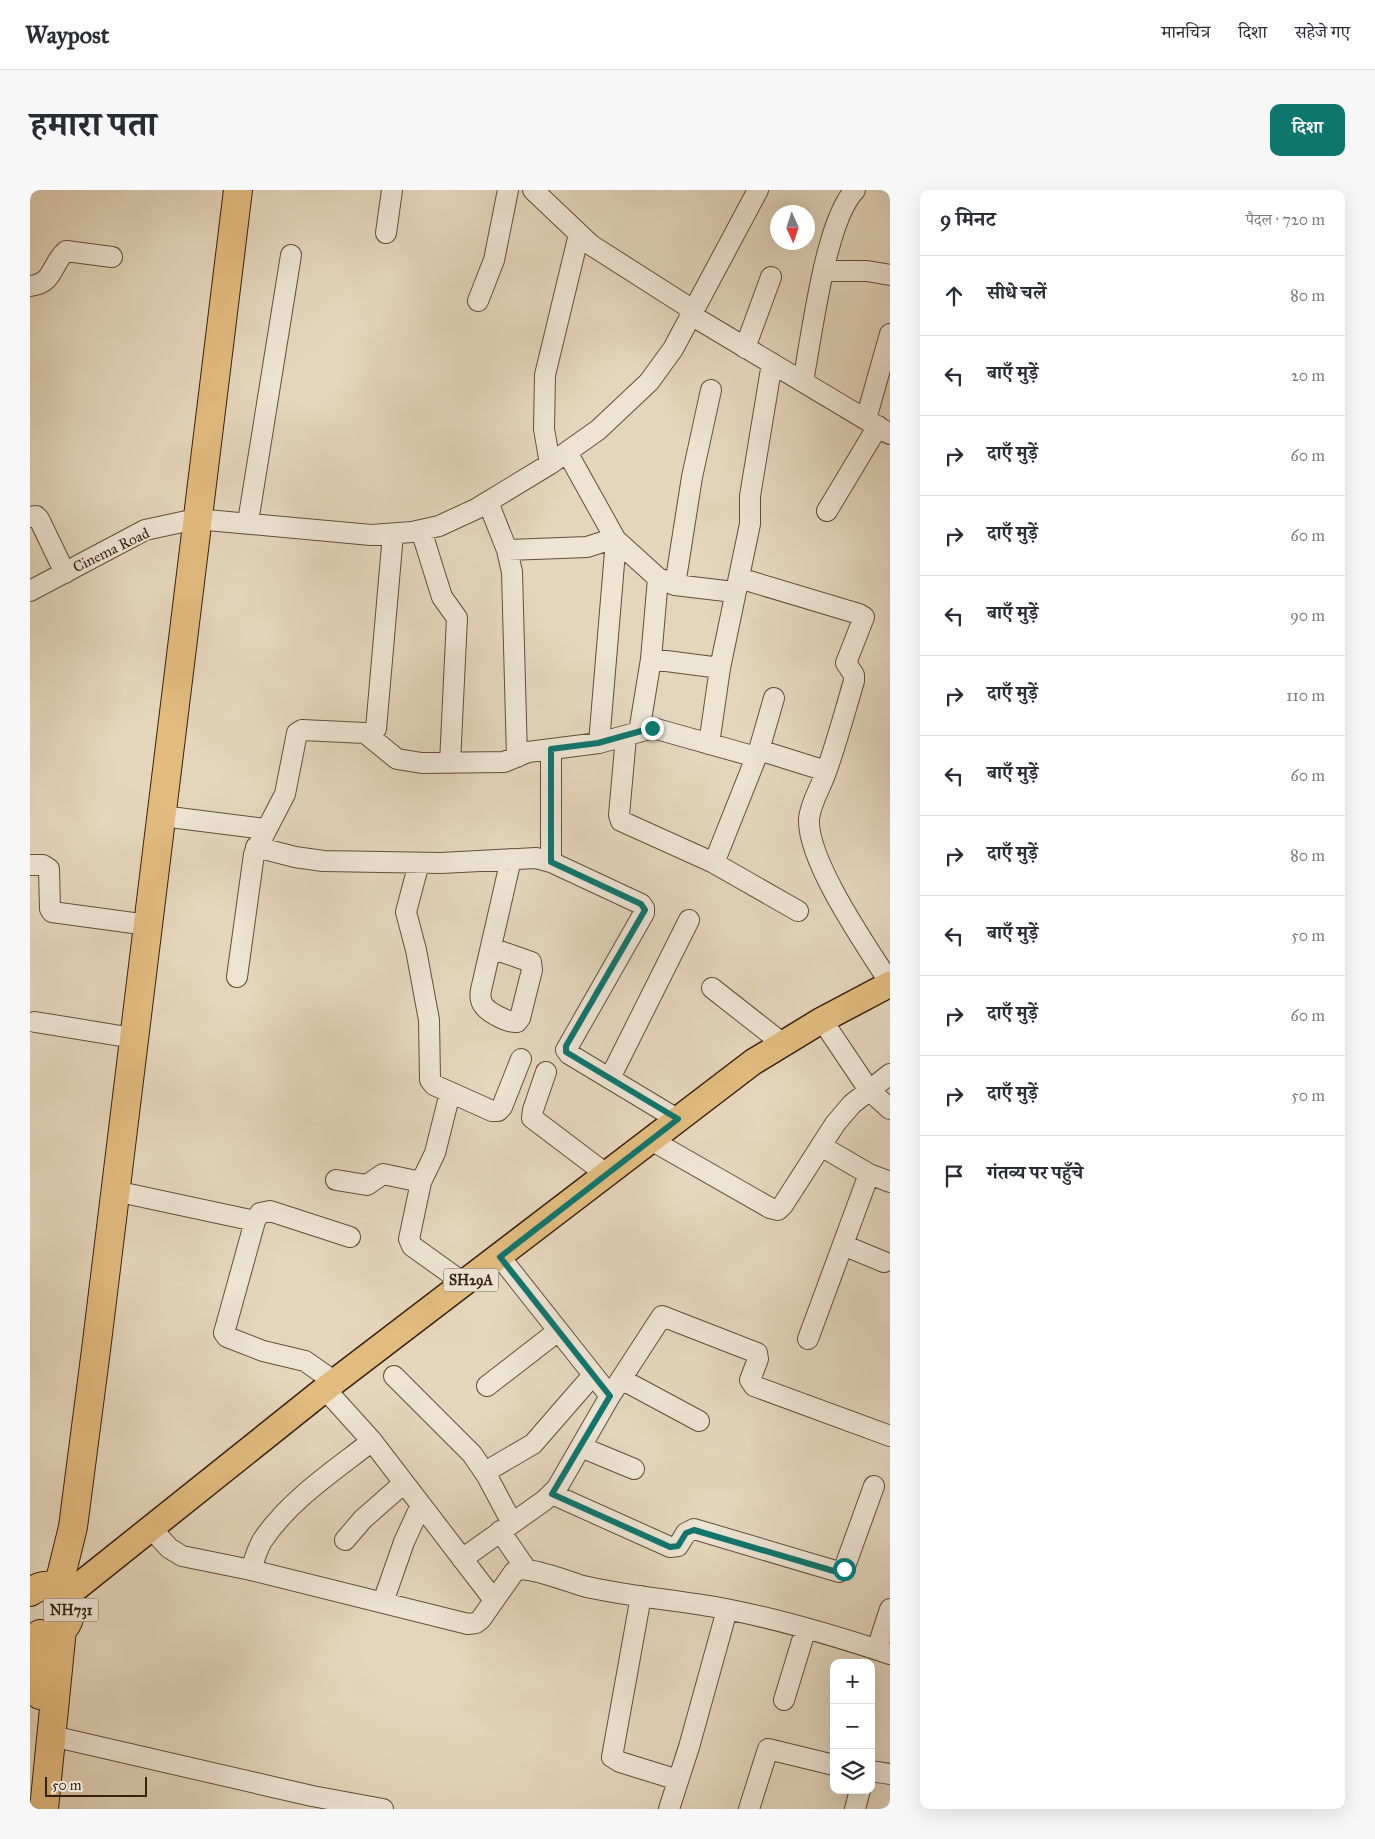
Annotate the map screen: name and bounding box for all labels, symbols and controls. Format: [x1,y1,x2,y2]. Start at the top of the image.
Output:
text: Waypost [25,20,109,50]
text: मानचित्र [1162,21,1210,43]
text: दिशा [1238,21,1267,43]
text: सहेजे गए [1295,21,1350,43]
text: हमारा पता [30,103,157,146]
button: दिशा [1270,104,1345,156]
north arrow [770,205,815,250]
text: 9 मिनट [940,206,996,232]
text: पैदल · 720 m [1246,210,1325,229]
text: सीधे चलें [987,281,1046,304]
icon: ahead [940,282,968,310]
text: 80 m [1290,286,1325,305]
text: बाएँ मुड़ें [987,361,1038,384]
icon: left [940,362,968,390]
text: 20 m [1291,366,1325,385]
text: दाएँ मुड़ें [987,441,1038,464]
icon: right [940,442,968,470]
text: 60 m [1291,446,1325,465]
text: दाएँ मुड़ें [987,521,1038,544]
icon: right [940,522,968,550]
street label: Cinema Road [70,524,153,576]
text: 60 m [1291,526,1325,545]
text: बाएँ मुड़ें [987,601,1038,624]
icon: left [940,602,968,630]
text: 90 m [1290,606,1325,625]
text: दाएँ मुड़ें [987,681,1038,704]
icon: right [940,682,968,710]
text: 110 m [1286,686,1325,705]
route end [641,717,664,740]
text: बाएँ मुड़ें [987,761,1038,784]
icon: left [940,762,968,790]
text: 60 m [1291,766,1325,785]
text: दाएँ मुड़ें [987,841,1038,864]
icon: right [940,842,968,870]
text: 80 m [1290,846,1325,865]
text: बाएँ मुड़ें [987,921,1038,944]
icon: left [940,922,968,950]
text: 50 m [1291,926,1325,945]
text: दाएँ मुड़ें [987,1001,1038,1024]
icon: right [940,1002,968,1030]
text: 60 m [1291,1006,1325,1025]
text: दाएँ मुड़ें [987,1081,1038,1104]
icon: right [940,1082,968,1110]
text: 50 m [1291,1086,1325,1105]
text: गंतव्य पर पहुँचे [987,1161,1083,1184]
icon: arrive [940,1162,968,1190]
road number: SH29A [444,1268,498,1292]
route start [833,1558,856,1581]
road number: NH731 [43,1598,98,1622]
map controls [830,1659,875,1794]
button: + [830,1659,875,1704]
button: − [830,1704,875,1749]
button: layers [830,1749,875,1794]
scale bar [45,1774,148,1797]
text: 50 m [52,1777,81,1794]

